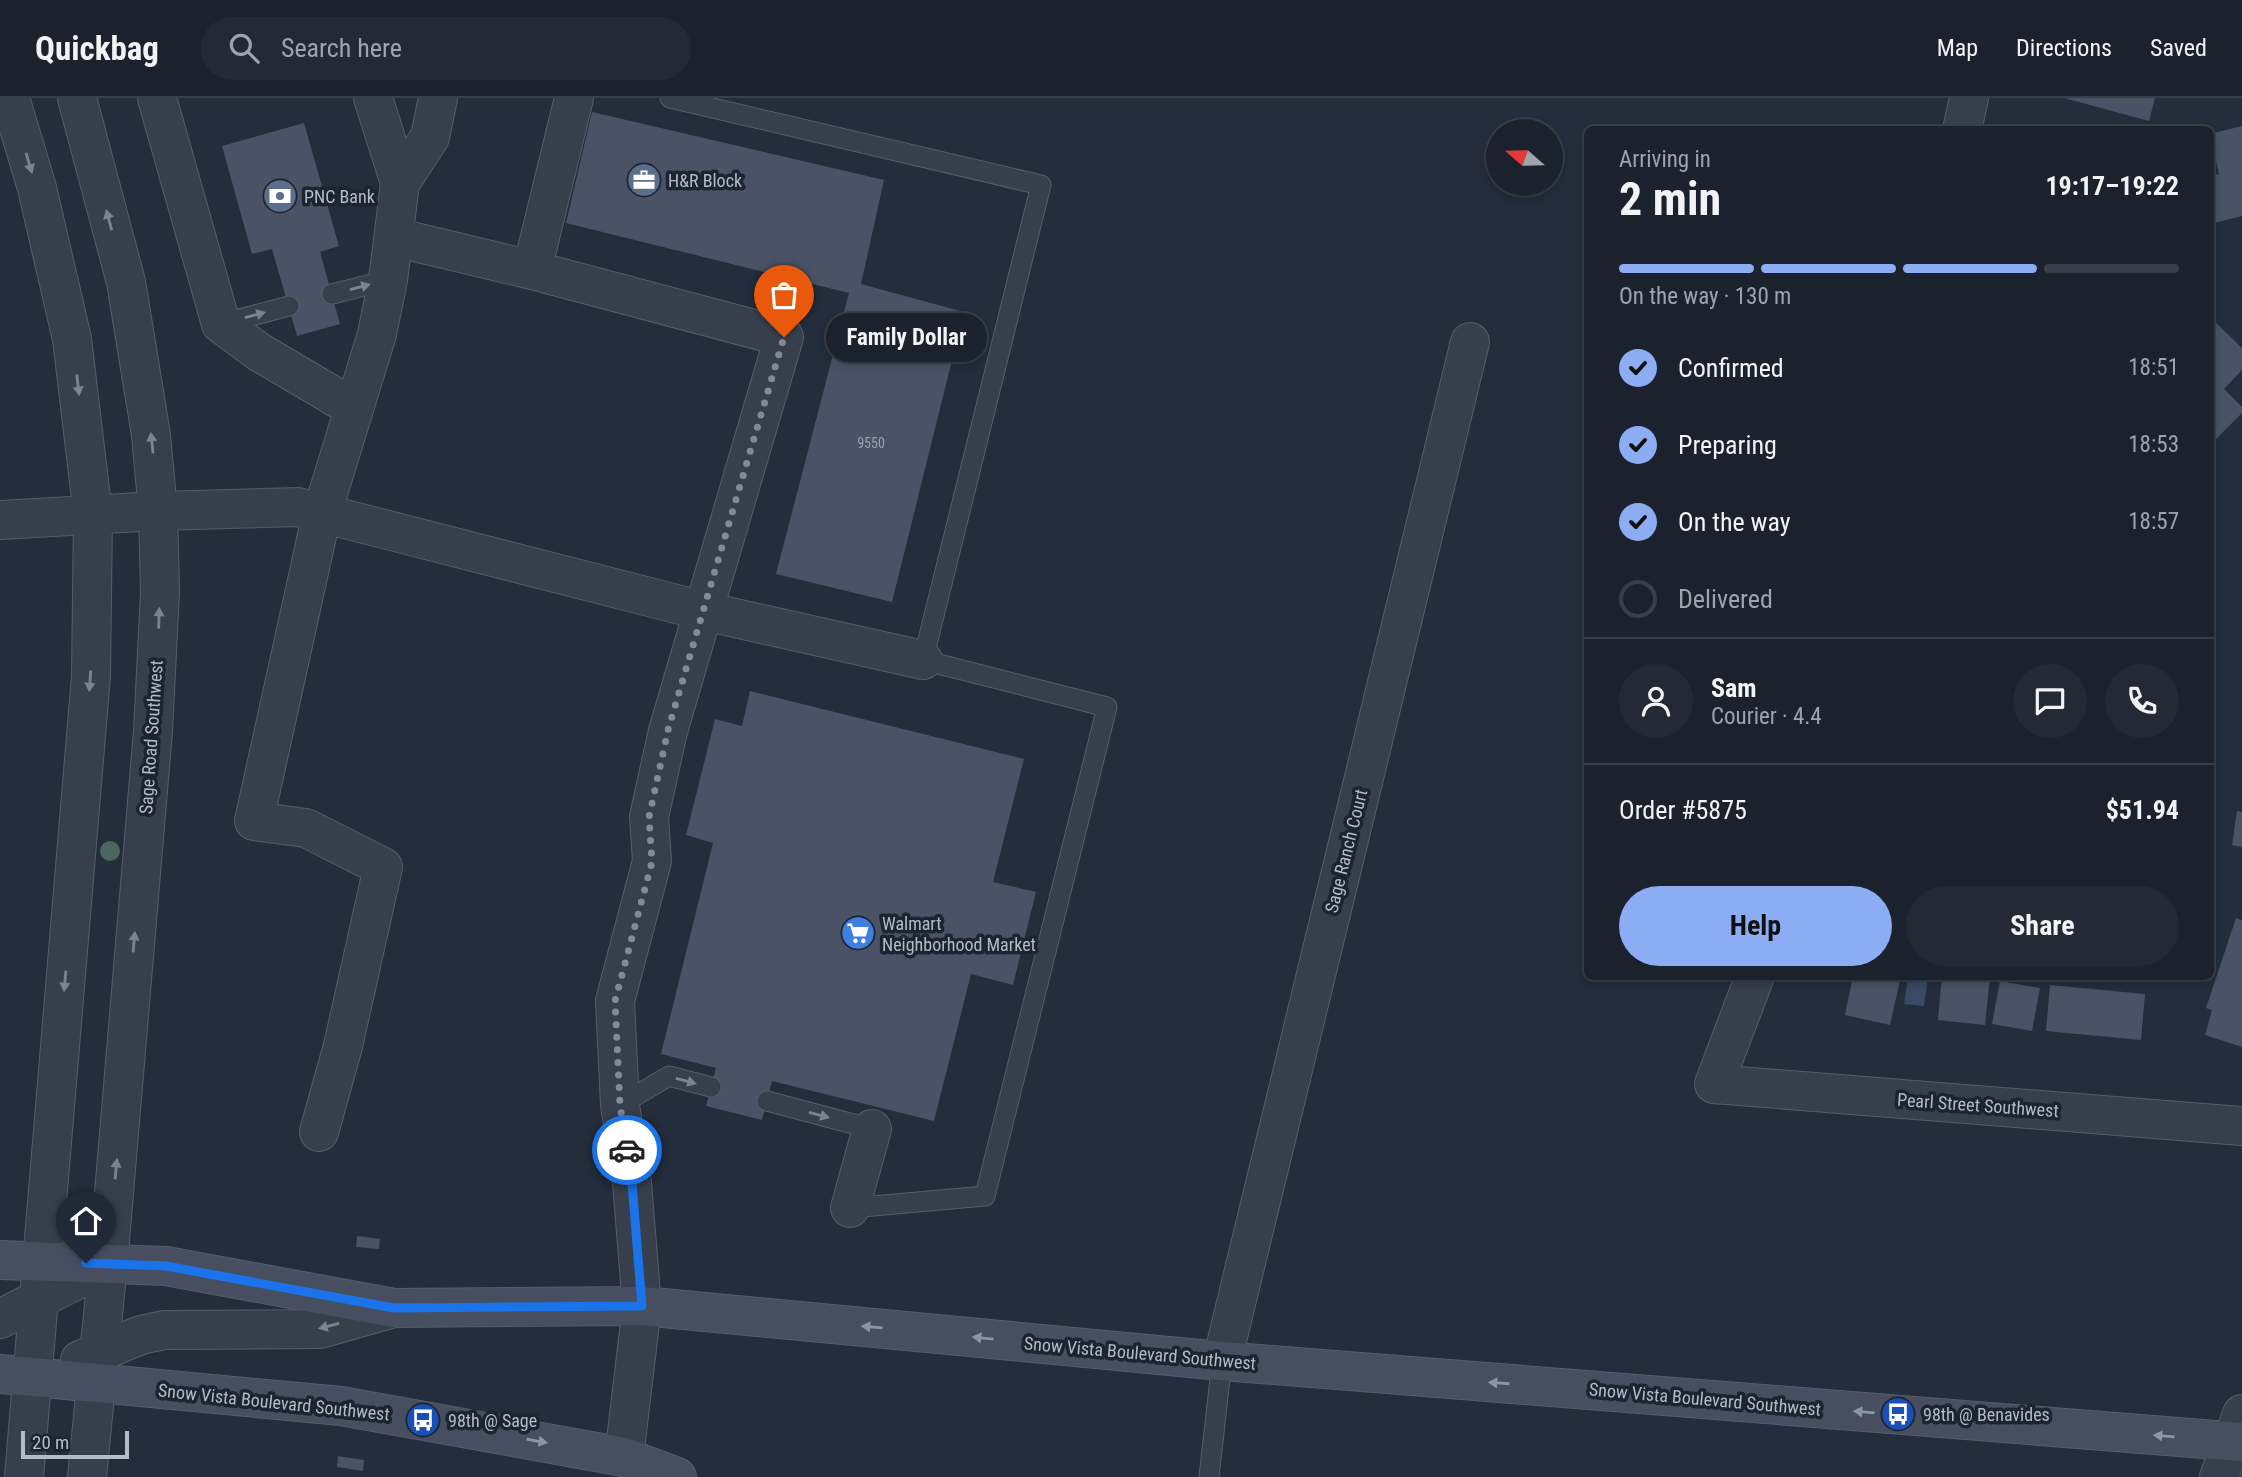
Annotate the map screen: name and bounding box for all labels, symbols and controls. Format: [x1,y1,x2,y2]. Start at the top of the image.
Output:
search box [201,17,691,80]
text: Quickbag [35,29,159,68]
icon: search [225,29,263,67]
text: Search here [281,33,402,63]
text: Map [1937,34,1978,62]
text: Directions [2016,34,2112,62]
text: Saved [2150,34,2207,62]
north arrow [1486,119,1563,196]
map controls [1486,119,1563,196]
text: Arriving in [1619,146,1711,173]
one-way arrow [25,153,35,174]
office icon: H&R Block [625,161,663,199]
place label: H&R Block [668,170,742,191]
text: 19:17–19:22 [2045,171,2179,201]
text: 2 min [1619,172,1721,226]
bank icon: PNC Bank [261,177,299,215]
place label: PNC Bank [304,186,375,207]
one-way arrow [104,209,114,230]
pin [754,265,814,337]
icon: bag [765,276,803,314]
one-way arrow [349,281,371,292]
text: On the way · 130 m [1619,283,1791,310]
one-way arrow [244,309,266,320]
callout: Family Dollar [826,313,987,362]
text: Family Dollar [846,324,967,351]
icon: check [1619,349,1657,387]
text: Confirmed [1678,353,1784,383]
text: 18:51 [2128,354,2179,381]
one-way arrow [72,375,83,397]
icon: check [1619,426,1657,464]
text: Preparing [1678,430,1777,460]
text: 18:53 [2128,431,2179,458]
one-way arrow [146,432,157,454]
house number: 9550 [857,435,885,451]
icon: check [1619,503,1657,541]
text: On the way [1678,507,1791,537]
text: 18:57 [2128,508,2179,535]
text: Delivered [1678,584,1773,614]
one-way arrow [154,607,165,629]
street label: Sage Road Southwest [135,659,167,815]
button: person [1619,664,1693,738]
button: chat [2013,664,2087,738]
button: phone [2105,664,2179,738]
one-way arrow [84,670,95,692]
text: Sam [1711,673,1757,703]
text: Courier · 4.4 [1711,703,1822,730]
street label: Sage Ranch Court [1320,787,1372,915]
text: Order #5875 [1619,795,1747,825]
text: $51.94 [2106,795,2179,825]
button: Help [1619,886,1892,966]
button: Share [1906,886,2179,966]
place label: Walmart Neighborhood Market [882,913,1036,955]
supermarket icon: Walmart Neighborhood Market [839,914,877,952]
one-way arrow [129,931,140,953]
one-way arrow [59,970,70,992]
one-way arrow [675,1076,697,1087]
street label: Pearl Street Southwest [1897,1089,2059,1121]
one-way arrow [809,1111,830,1121]
courier [592,1115,662,1185]
icon: car [608,1131,646,1169]
one-way arrow [111,1158,122,1180]
pin [56,1191,116,1263]
icon: home [67,1202,105,1240]
one-way arrow [317,1321,339,1332]
one-way arrow [861,1321,883,1332]
one-way arrow [972,1332,994,1343]
street label: Snow Vista Boulevard Southwest [1023,1332,1257,1374]
one-way arrow [1488,1377,1510,1388]
street label: Snow Vista Boulevard Southwest [1588,1378,1822,1420]
street label: Snow Vista Boulevard Southwest [157,1379,391,1425]
bus stop icon: 98th @ Benavides [1879,1395,1917,1433]
bus stop icon: 98th @ Sage [404,1401,442,1439]
place label: 98th @ Benavides [1923,1404,2050,1425]
one-way arrow [1853,1406,1875,1417]
place label: 98th @ Sage [448,1410,537,1431]
scale bar [21,1428,130,1460]
one-way arrow [2153,1430,2175,1441]
text: 20 m [32,1431,69,1454]
one-way arrow [526,1436,548,1447]

